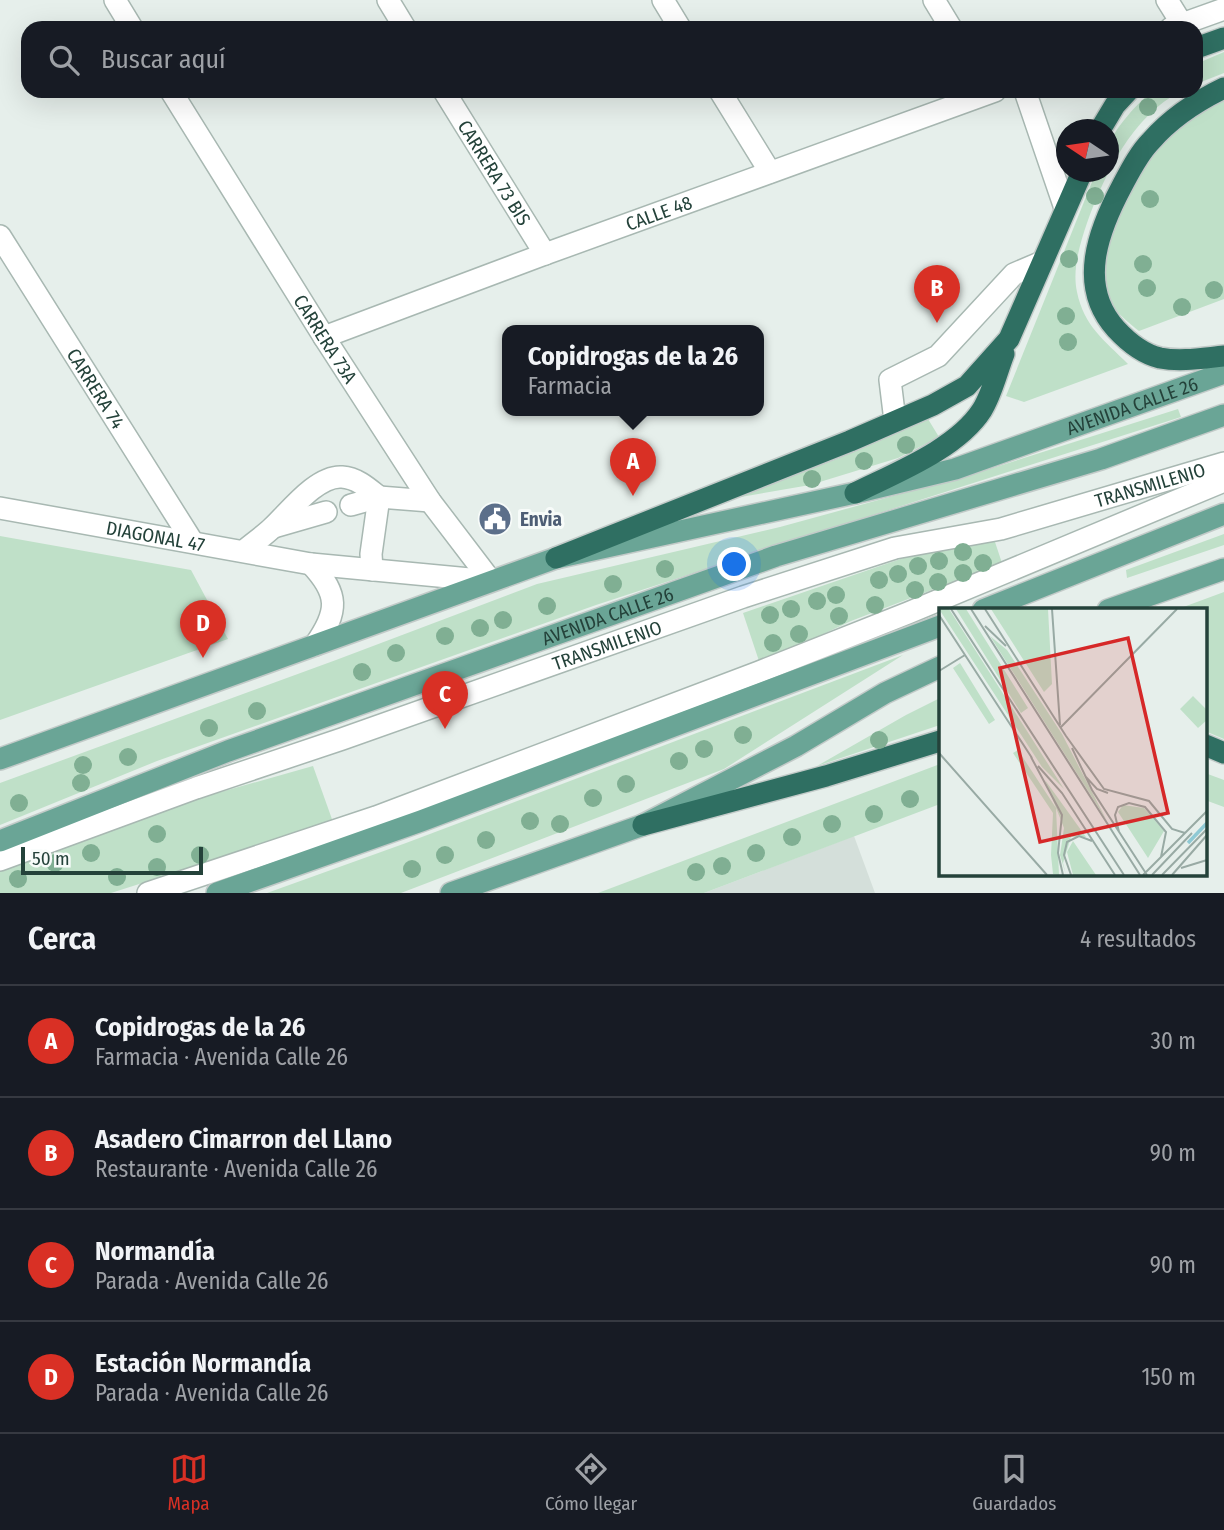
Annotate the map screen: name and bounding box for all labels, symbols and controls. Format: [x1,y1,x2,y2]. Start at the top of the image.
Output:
search box [21,21,1203,98]
icon: search [45,41,83,79]
text: Buscar aquí [101,44,226,75]
street label: CARRERA 73 BIS [453,116,535,230]
north arrow [1056,119,1119,182]
street label: CALLE 48 [623,191,695,236]
pin: B [914,265,960,323]
street label: CARRERA 73A [289,291,362,388]
popup [502,325,764,416]
text: Copidrogas de la 26 [528,341,738,372]
street label: CARRERA 74 [62,344,129,433]
text: Farmacia [528,372,612,400]
street label: AVENIDA CALLE 26 [1063,372,1201,440]
pin: A [610,438,656,496]
street label: TRANSMILENIO [1092,458,1208,513]
public building icon: Envia [476,500,514,538]
place label: Envia [520,508,562,531]
street label: DIAGONAL 47 [104,516,207,557]
your location [717,547,751,581]
street label: AVENIDA CALLE 26 [539,582,677,650]
pin: D [180,600,226,658]
inset map [939,608,1206,876]
street label: TRANSMILENIO [550,616,665,676]
pin: C [422,671,468,729]
scale bar [21,844,203,876]
text: 50 m [32,847,70,870]
text: Cerca [28,921,96,957]
text: 4 resultados [1080,925,1196,953]
text: Copidrogas de la 26 [95,1012,305,1043]
text: A [45,1027,57,1055]
text: 30 m [1151,1027,1196,1055]
text: Farmacia · Avenida Calle 26 [95,1043,348,1071]
text: Asadero Cimarron del Llano [95,1124,392,1155]
text: B [45,1139,57,1167]
text: 90 m [1150,1139,1196,1167]
text: Restaurante · Avenida Calle 26 [95,1155,377,1183]
text: Normandía [95,1236,215,1267]
text: C [45,1251,57,1279]
text: 90 m [1150,1251,1196,1279]
text: Parada · Avenida Calle 26 [95,1267,328,1295]
text: Estación Normandía [95,1348,311,1379]
text: D [44,1363,58,1391]
text: 150 m [1141,1363,1196,1391]
text: Parada · Avenida Calle 26 [95,1379,328,1407]
tab: Mapa [168,1450,210,1515]
tab: Cómo llegar [545,1450,637,1515]
tab: Guardados [972,1450,1056,1515]

